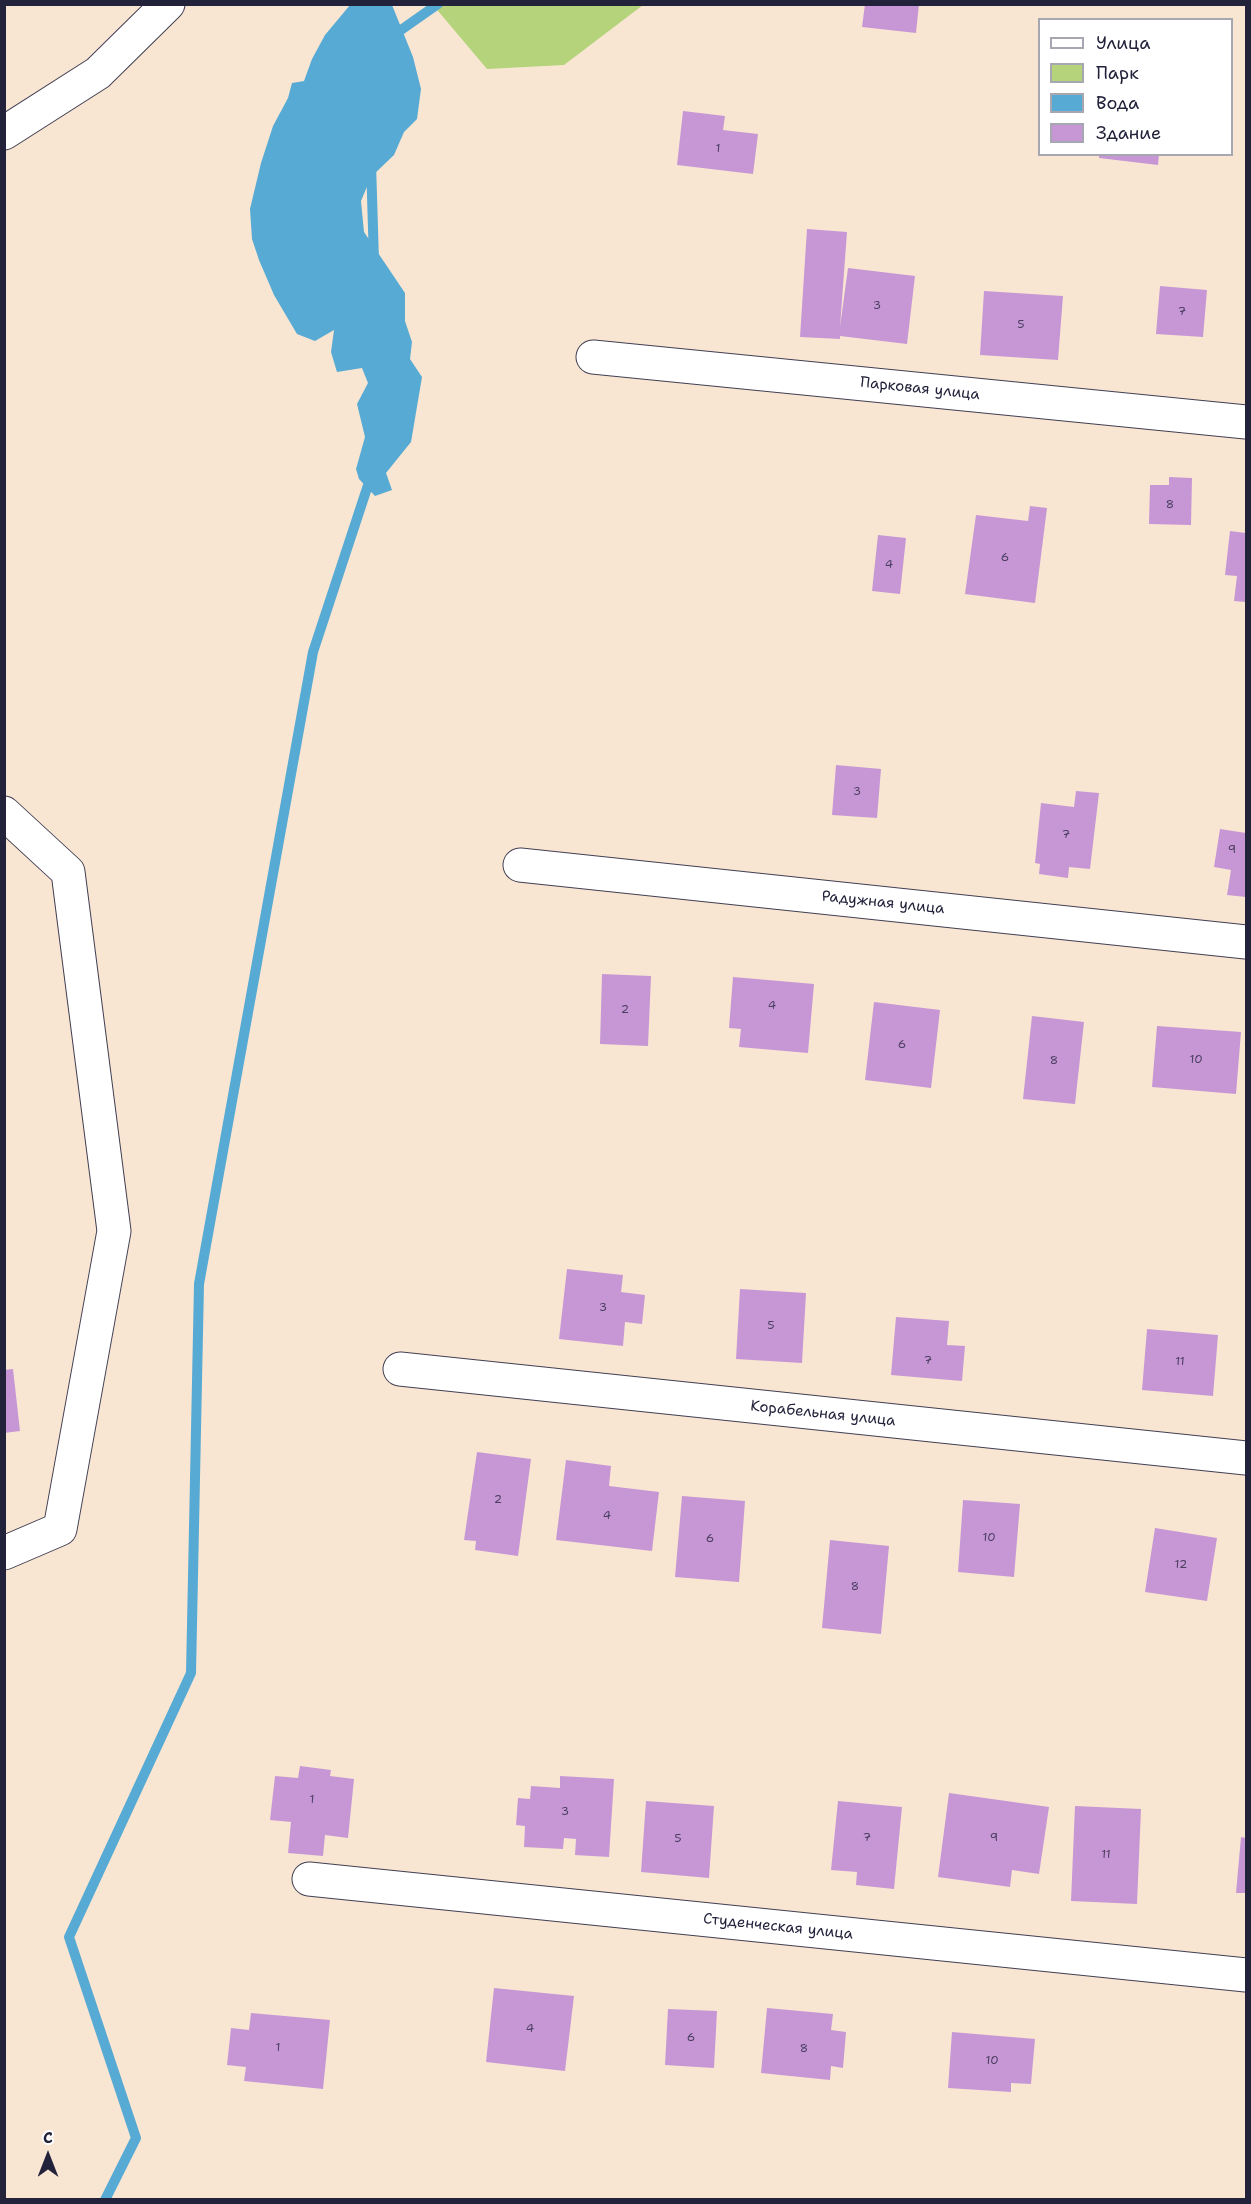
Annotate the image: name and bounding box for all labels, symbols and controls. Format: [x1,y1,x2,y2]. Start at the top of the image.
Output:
legend [1038,18,1233,156]
text: Улица [1096,31,1150,55]
text: Парк [1096,61,1139,85]
text: Вода [1096,91,1139,115]
text: Здание [1096,121,1161,145]
house number: 1 [715,142,721,156]
house number: 3 [873,299,881,313]
house number: 7 [1178,305,1186,319]
house number: 5 [1017,318,1025,332]
street label: Парковая улица [859,374,981,404]
house number: 8 [1166,498,1174,512]
house number: 6 [1001,551,1009,565]
house number: 4 [885,558,893,572]
house number: 3 [853,785,861,799]
house number: 7 [1062,828,1070,842]
house number: 9 [1228,843,1236,857]
street label: Радужная улица [821,888,945,918]
house number: 4 [768,999,776,1013]
house number: 2 [621,1003,629,1017]
house number: 6 [898,1038,906,1052]
house number: 10 [1189,1053,1203,1067]
house number: 8 [1050,1054,1058,1068]
house number: 3 [599,1301,607,1315]
house number: 5 [767,1319,775,1333]
house number: 7 [924,1354,932,1368]
house number: 11 [1175,1355,1185,1369]
street label: Корабельная улица [750,1397,896,1431]
house number: 2 [494,1493,502,1507]
house number: 4 [603,1509,611,1523]
house number: 10 [982,1531,996,1545]
house number: 6 [706,1532,714,1546]
house number: 12 [1175,1558,1187,1572]
house number: 8 [851,1580,859,1594]
house number: 1 [309,1793,315,1807]
house number: 3 [561,1805,569,1819]
house number: 7 [863,1831,871,1845]
house number: 9 [990,1831,998,1845]
house number: 5 [674,1832,682,1846]
house number: 11 [1101,1848,1111,1862]
street label: Студенческая улица [702,1910,854,1944]
house number: 4 [526,2022,534,2036]
house number: 6 [687,2031,695,2045]
house number: 1 [275,2041,281,2055]
house number: 8 [800,2042,808,2056]
house number: 10 [985,2054,999,2068]
north arrow [18,2126,78,2186]
text: С [43,2127,53,2148]

